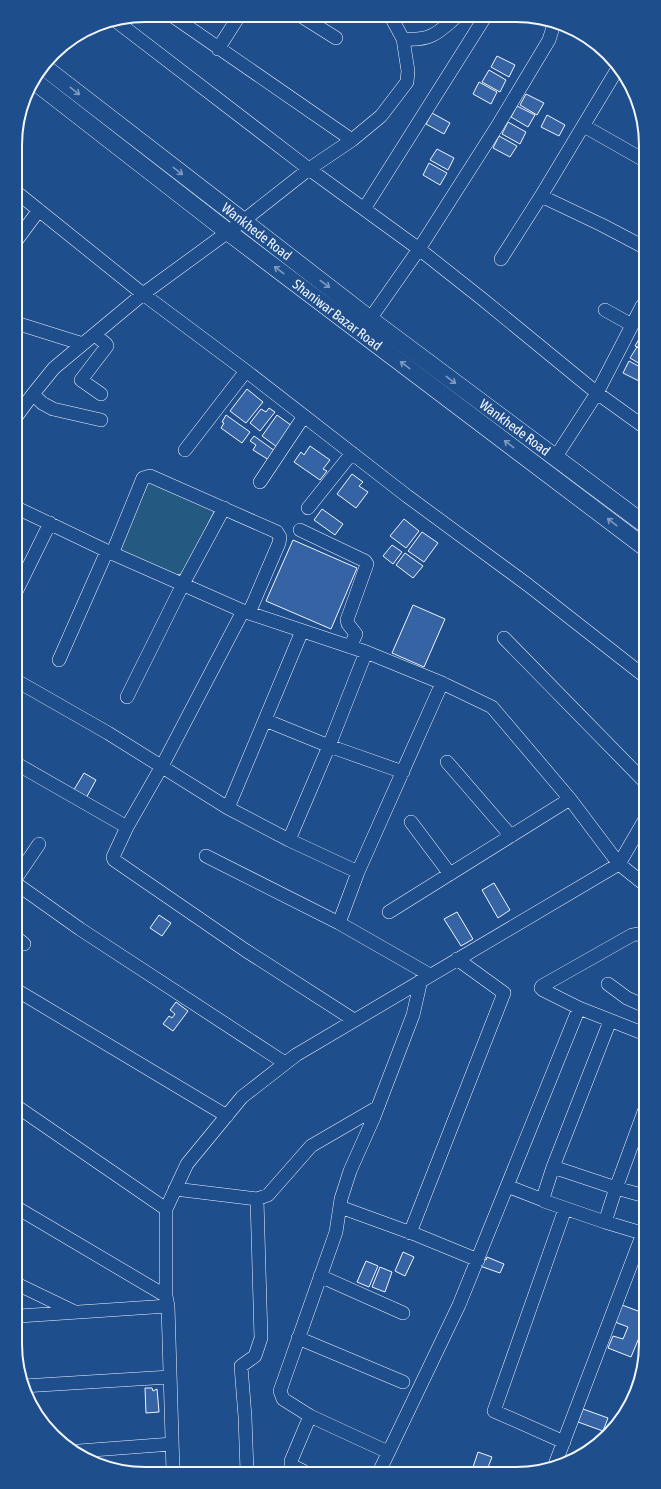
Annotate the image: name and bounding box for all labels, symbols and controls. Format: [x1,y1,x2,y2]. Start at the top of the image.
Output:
one-way arrow [70,87,81,95]
one-way arrow [172,167,183,175]
street label: Wankhede Road [219,200,295,264]
one-way arrow [273,266,284,274]
street label: Shaniwar Bazar Road [290,276,385,354]
one-way arrow [319,280,330,289]
one-way arrow [399,361,410,370]
one-way arrow [445,376,456,384]
street label: Wankhede Road [477,396,553,459]
one-way arrow [503,439,514,448]
one-way arrow [607,518,618,526]

